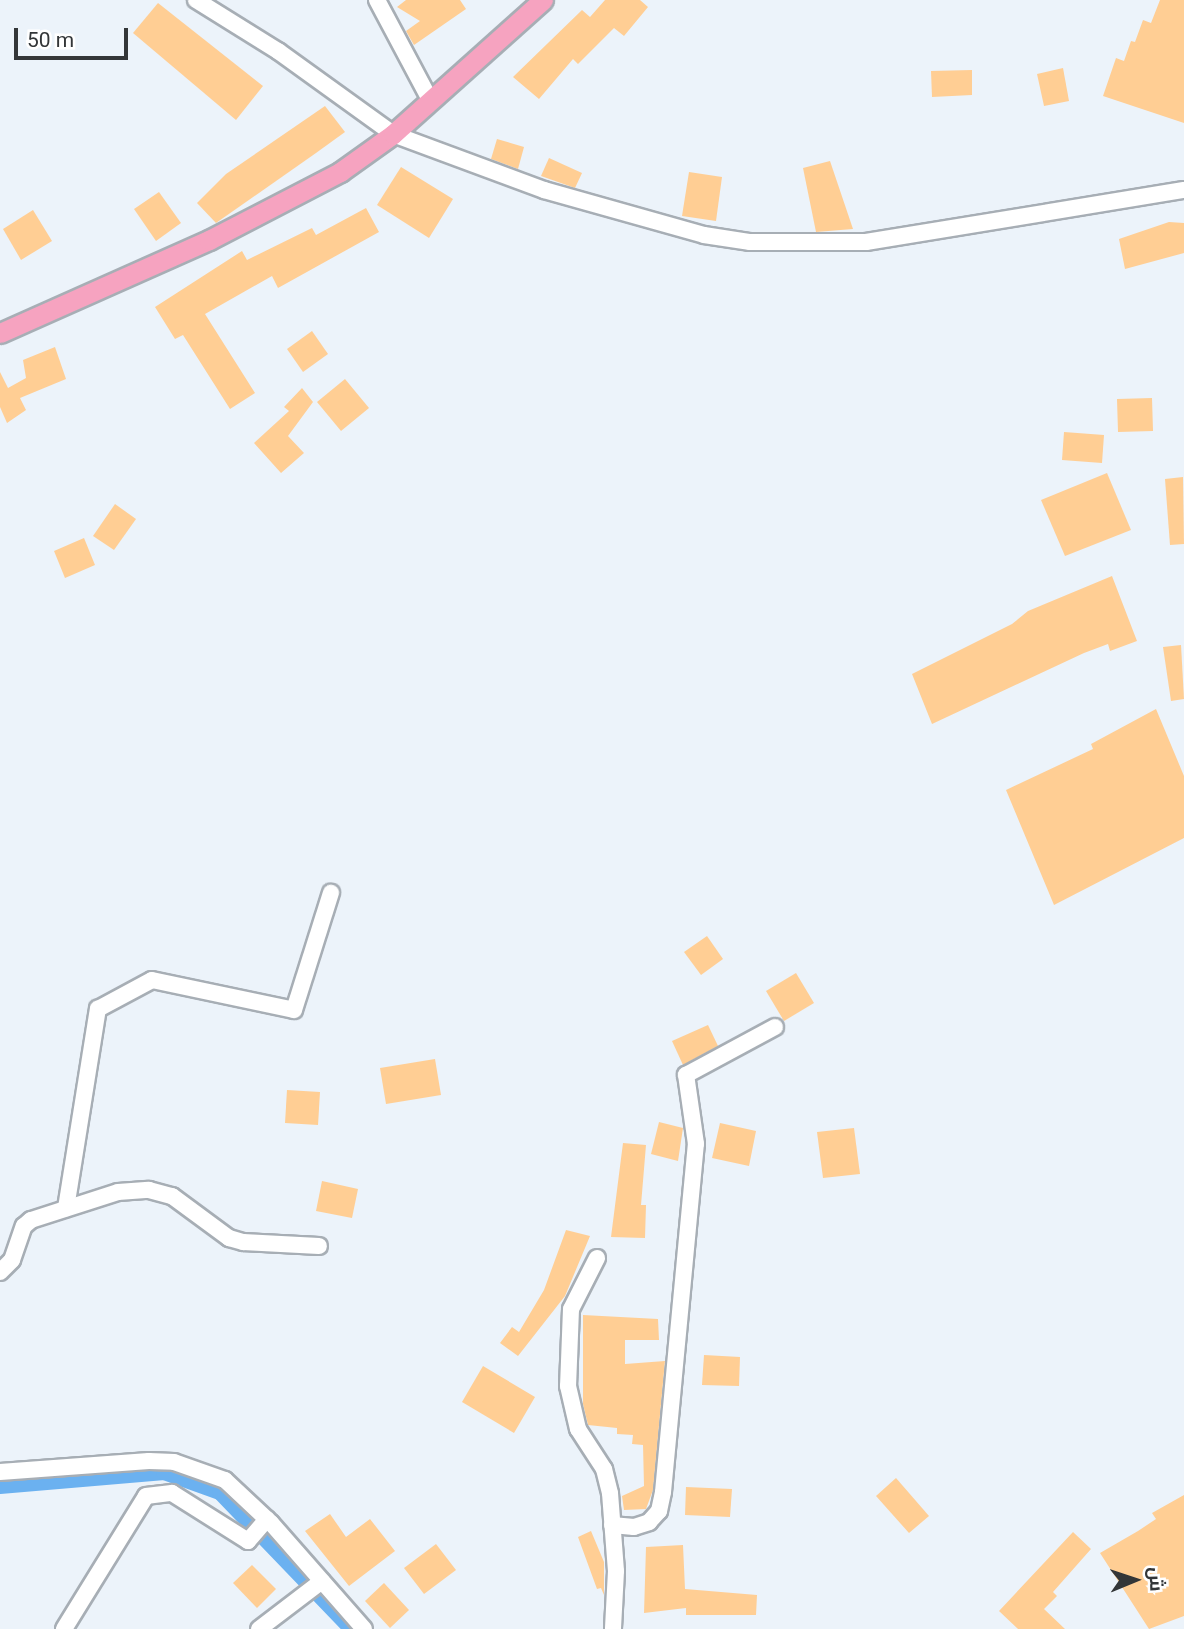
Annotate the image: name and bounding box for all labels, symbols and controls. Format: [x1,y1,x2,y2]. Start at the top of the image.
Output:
scale bar [18,14,131,58]
text: 50 m [27,28,74,52]
north arrow [1100,1545,1170,1615]
text: ش [1145,1567,1168,1592]

